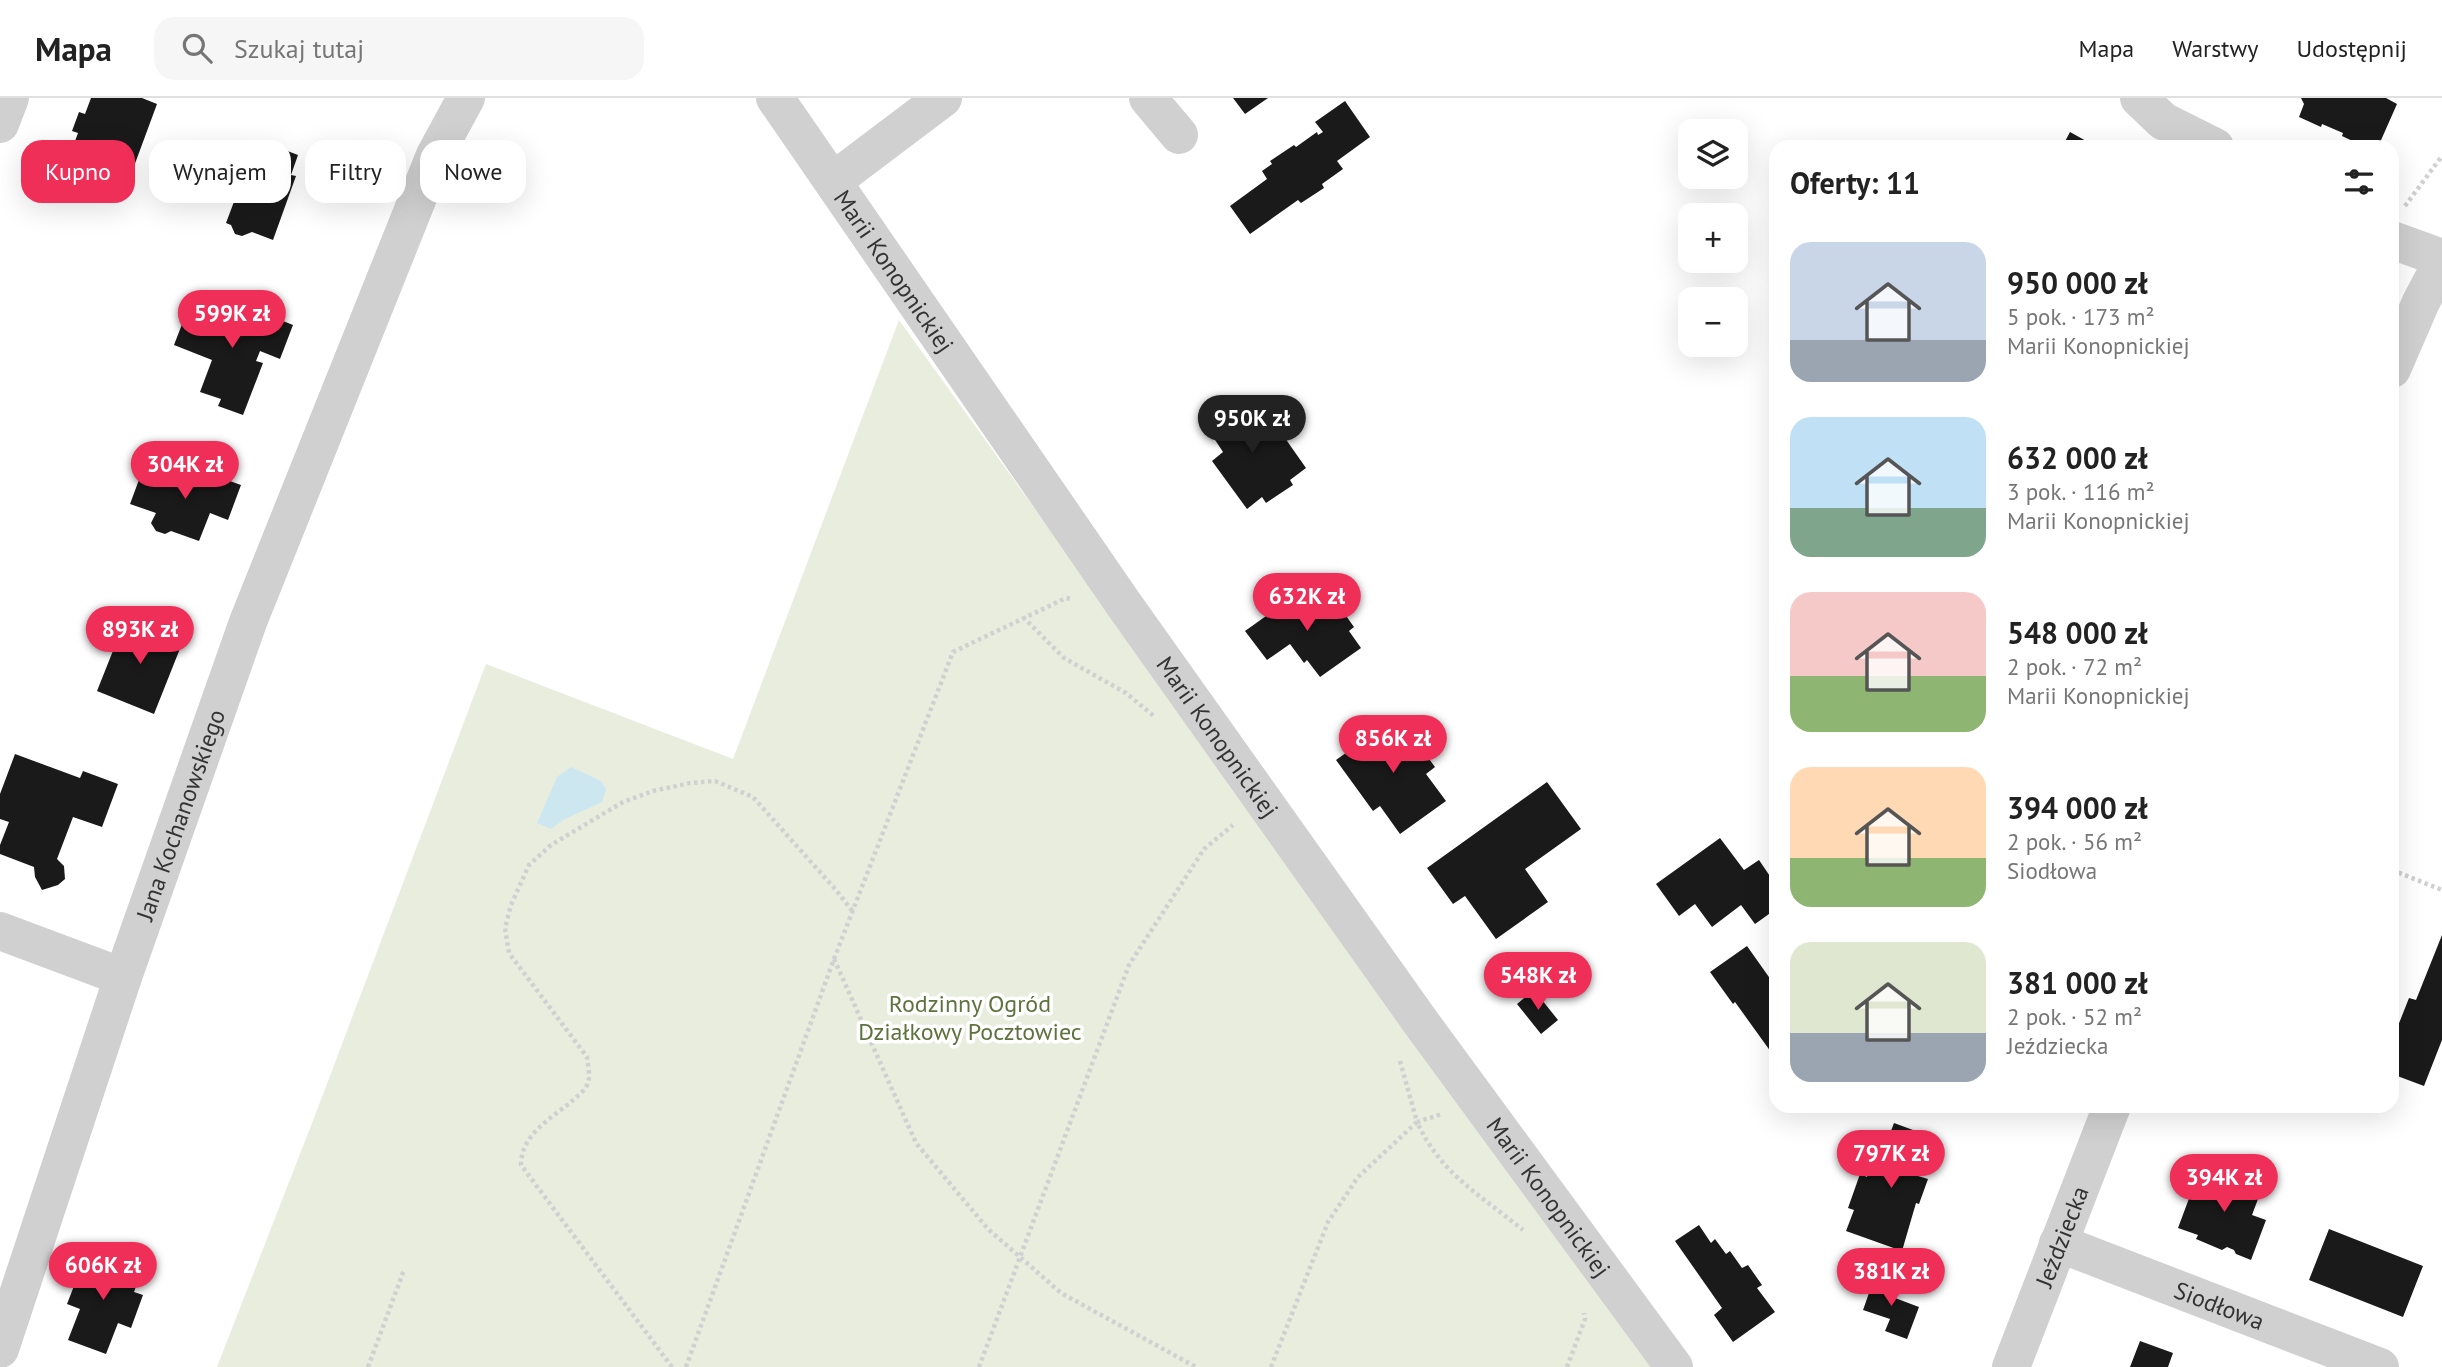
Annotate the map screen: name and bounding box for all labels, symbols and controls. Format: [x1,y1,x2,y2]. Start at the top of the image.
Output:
search box [154,17,644,80]
text: Mapa [35,27,112,70]
icon: search [178,29,216,67]
text: Szukaj tutaj [234,32,364,65]
text: Mapa [2079,33,2134,64]
text: Warstwy [2172,33,2258,64]
text: Udostępnij [2296,33,2407,64]
map controls [1678,119,1748,357]
button: layers [1678,119,1748,189]
chip: Kupno [21,140,135,203]
chip: Wynajem [149,140,291,203]
chip: Filtry [305,140,406,203]
chip: Nowe [420,140,526,203]
text: Oferty: 11 [1790,163,1920,202]
icon: filters [2340,163,2378,201]
street label: Marii Konopnickiej [827,184,961,358]
button: + [1678,203,1748,273]
text: 950 000 zł [2007,263,2148,302]
icon: home [1846,270,1930,354]
button: − [1678,287,1748,357]
pin: 599K zł [167,290,297,350]
text: 599K zł [194,298,270,327]
text: 5 pok. · 173 m² [2007,302,2155,331]
text: Marii Konopnickiej [2007,331,2190,360]
pin: 950K zł [1187,396,1317,455]
text: 950K zł [1214,403,1290,432]
text: 632 000 zł [2007,438,2148,477]
pin: 304K zł [120,442,250,501]
icon: home [1846,445,1930,529]
text: 304K zł [147,449,223,478]
text: 3 pok. · 116 m² [2007,477,2155,506]
text: Marii Konopnickiej [2007,506,2190,535]
pin: 632K zł [1242,574,1372,633]
text: 632K zł [1269,581,1345,610]
pin: 893K zł [75,606,205,666]
text: 548 000 zł [2007,613,2148,652]
text: 893K zł [102,614,178,643]
icon: home [1846,620,1930,704]
street label: Marii Konopnickiej [1150,650,1286,823]
text: 2 pok. · 72 m² [2007,652,2142,681]
text: Marii Konopnickiej [2007,681,2190,710]
street label: Jana Kochanowskiego [128,705,232,925]
pin: 856K zł [1328,716,1458,775]
text: 856K zł [1355,723,1431,752]
text: 394 000 zł [2007,788,2148,827]
icon: home [1846,795,1930,879]
text: 2 pok. · 56 m² [2007,827,2142,856]
text: Siodłowa [2007,856,2097,885]
pin: 548K zł [1473,953,1603,1012]
text: 548K zł [1500,960,1576,989]
text: 381 000 zł [2007,963,2148,1002]
icon: home [1846,970,1930,1054]
park label: Rodzinny Ogród Działkowy Pocztowiec [858,988,1082,1047]
text: 2 pok. · 52 m² [2007,1002,2142,1031]
text: Jeździecka [2007,1031,2108,1060]
street label: Marii Konopnickiej [1480,1111,1618,1283]
pin: 797K zł [1826,1130,1956,1190]
text: 797K zł [1853,1138,1929,1167]
pin: 394K zł [2159,1154,2289,1214]
text: 394K zł [2186,1162,2262,1191]
street label: Jeździecka [2028,1181,2095,1292]
pin: 606K zł [38,1242,168,1302]
pin: 381K zł [1826,1248,1956,1308]
text: 606K zł [65,1250,141,1279]
text: 381K zł [1853,1256,1929,1285]
street label: Siodłowa [2170,1274,2269,1337]

